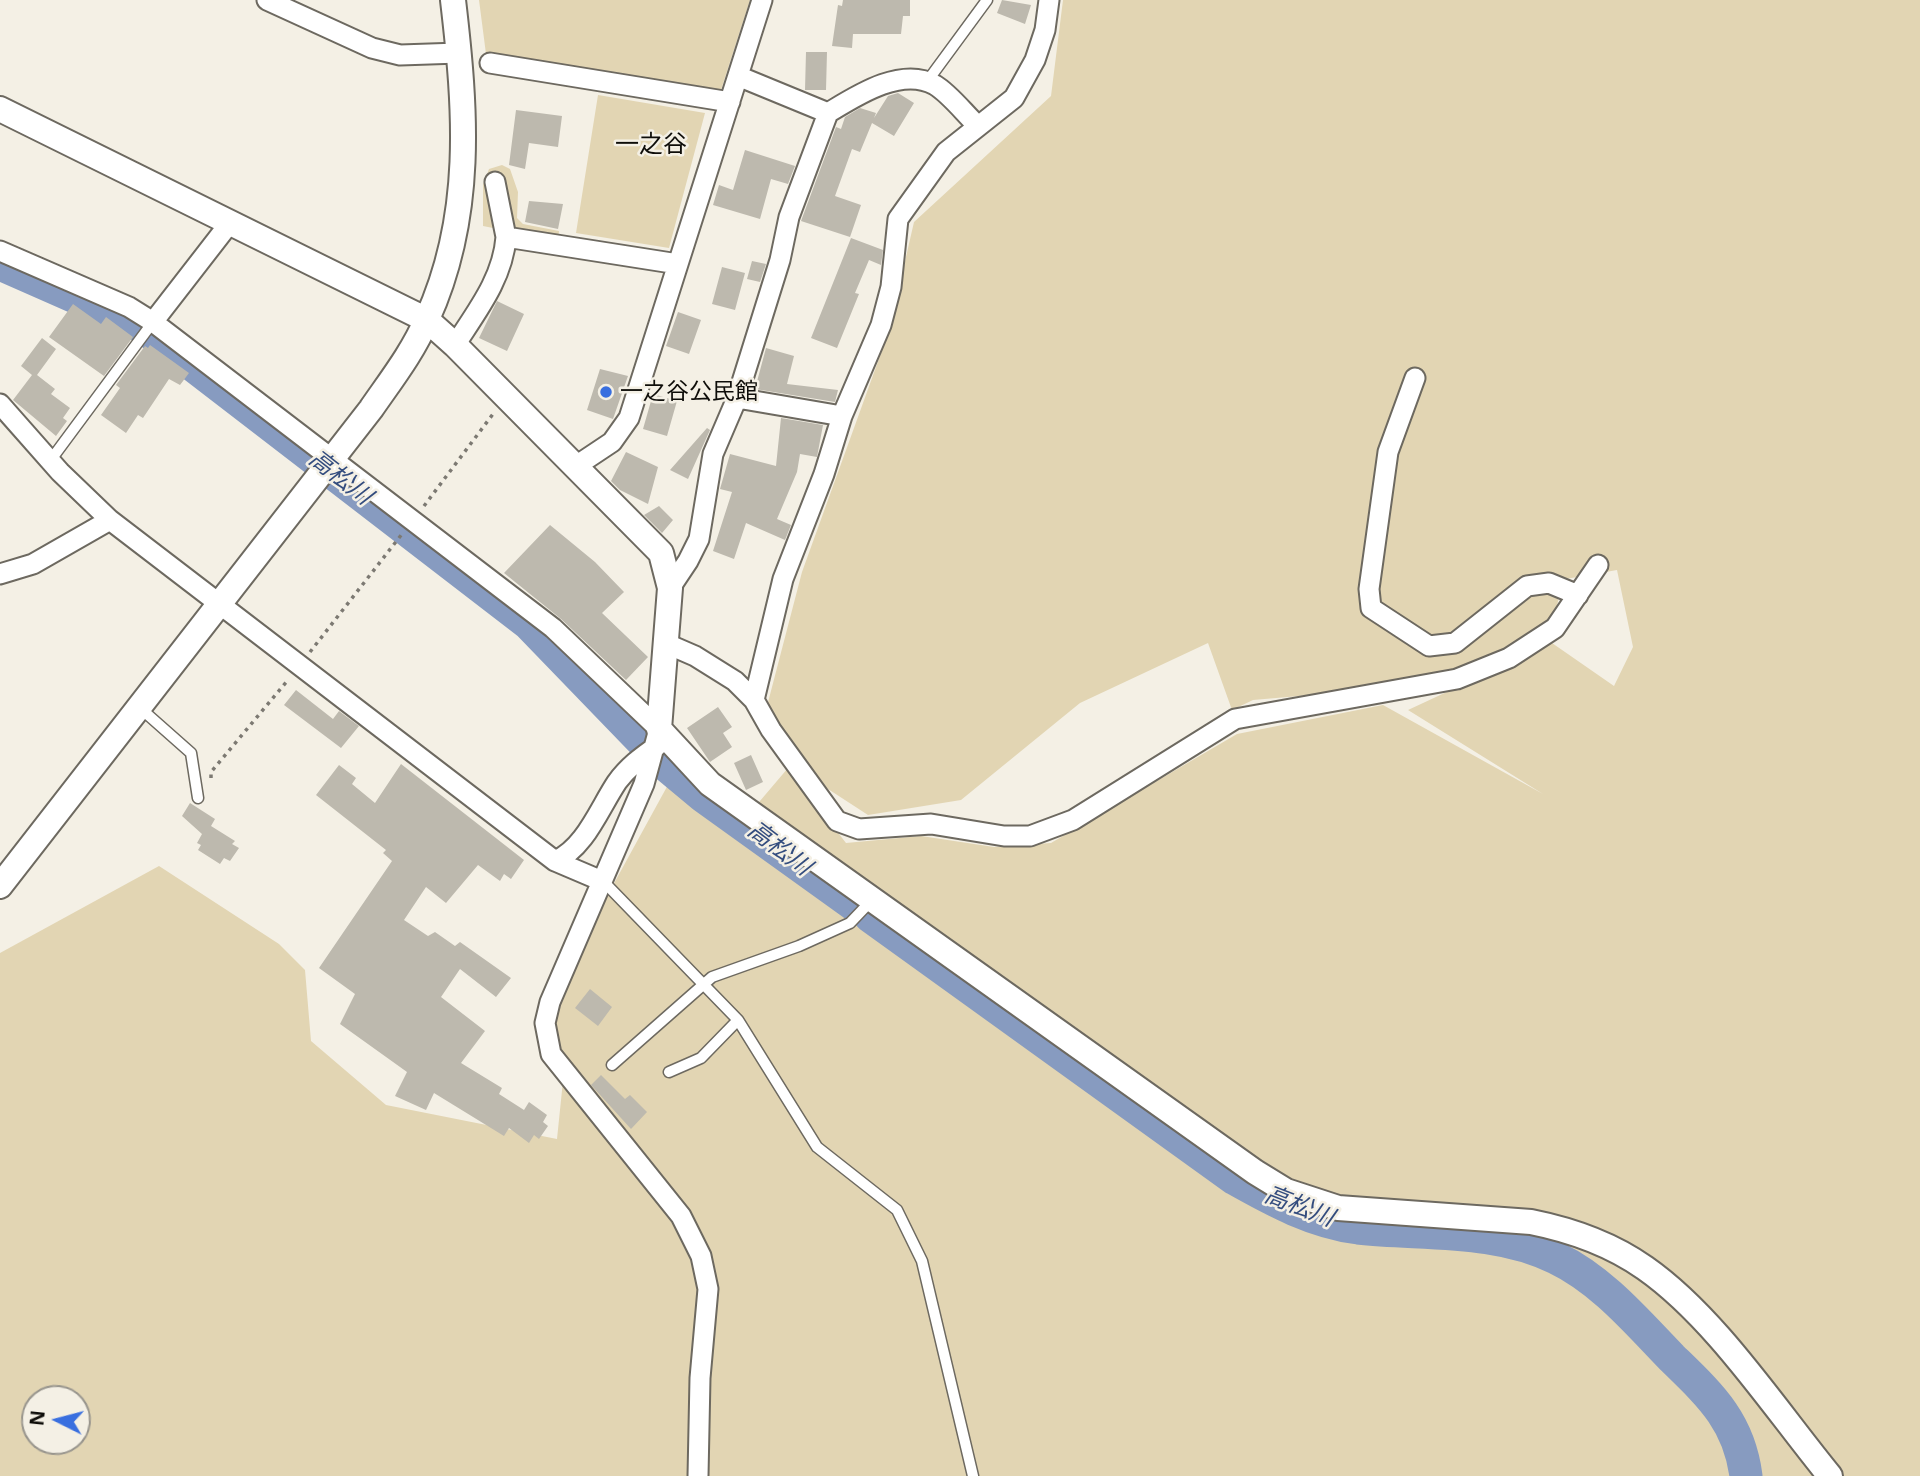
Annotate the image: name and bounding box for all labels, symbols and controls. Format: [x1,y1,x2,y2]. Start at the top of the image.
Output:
district label: 一之谷 [615,131,687,159]
place label: 一之谷公民館 [620,378,758,406]
marker: 一之谷公民館 [598,384,614,400]
water label: 高松川 [303,444,377,512]
water label: 高松川 [742,816,816,882]
water label: 高松川 [1260,1181,1338,1233]
north arrow [21,1385,91,1455]
text: N [23,1409,51,1427]

